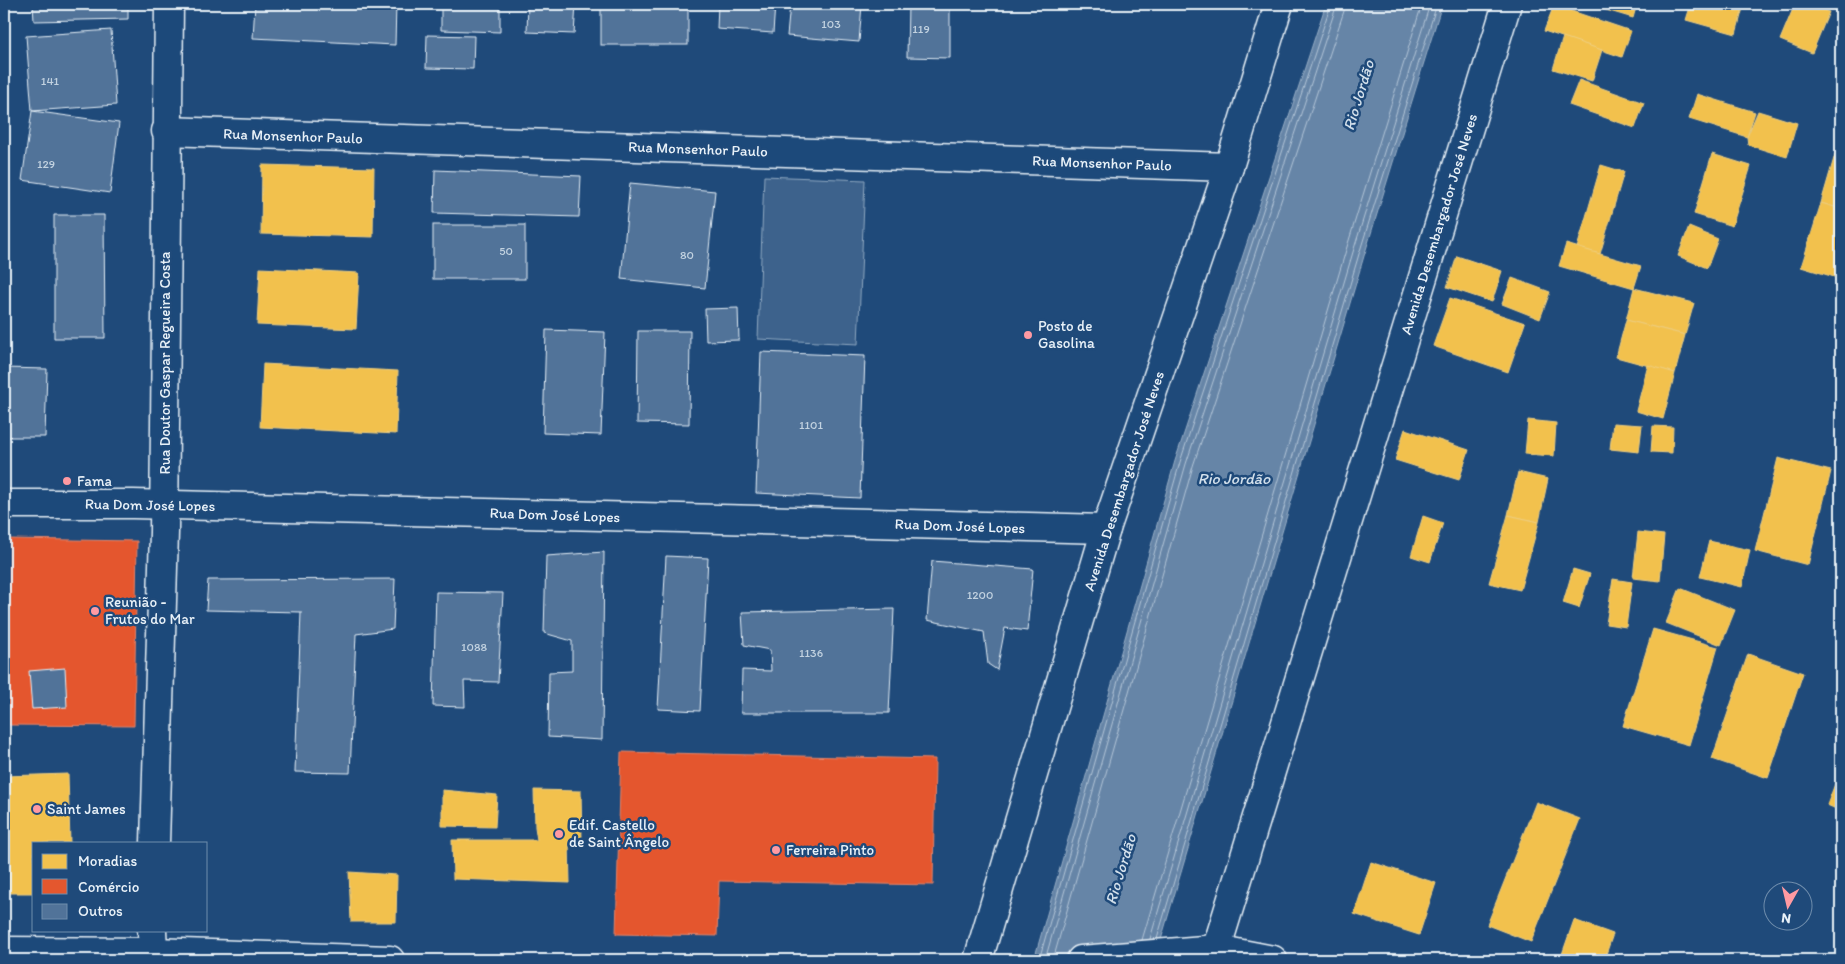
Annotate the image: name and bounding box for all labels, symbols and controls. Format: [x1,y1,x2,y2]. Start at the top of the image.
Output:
house number: 103 [821,17,841,31]
house number: 119 [912,22,930,36]
water label: Rio Jordão [1339,57,1378,133]
house number: 141 [41,74,60,88]
street label: Avenida Desembargador José Neves [1397,111,1481,337]
street label: Rua Monsenhor Paulo [223,125,363,147]
street label: Rua Monsenhor Paulo [628,138,768,160]
street label: Rua Monsenhor Paulo [1032,152,1172,174]
house number: 129 [37,157,55,171]
house number: 50 [499,244,513,258]
house number: 80 [680,248,694,262]
street label: Rua Doutor Gaspar Regueira Costa [156,251,174,474]
place label: Posto de Gasolina [1038,317,1095,352]
marker: Posto de Gasolina [1022,329,1034,341]
street label: Avenida Desembargador José Neves [1080,369,1168,593]
house number: 1101 [799,418,823,432]
water label: Rio Jordão [1198,469,1271,488]
place label: Fama [77,472,113,490]
marker: Fama [61,475,73,487]
street label: Rua Dom José Lopes [85,495,216,515]
street label: Rua Dom José Lopes [489,504,621,526]
street label: Rua Dom José Lopes [894,515,1026,537]
house number: 1200 [967,588,993,602]
place label: Reunião - Frutos do Mar [105,593,195,628]
marker: Reunião - Frutos do Mar [89,605,101,617]
house number: 1088 [461,640,487,654]
house number: 1136 [799,646,823,660]
place label: Saint James [47,800,126,818]
marker: Saint James [31,803,43,815]
place label: Edif. Castello de Saint Ângelo [569,816,669,851]
marker: Edif. Castello de Saint Ângelo [553,828,565,840]
water label: Rio Jordão [1101,831,1140,907]
place label: Ferreira Pinto [786,841,874,859]
legend [32,842,208,932]
marker: Ferreira Pinto [770,844,782,856]
text: Moradias [78,852,137,870]
text: Comércio [78,878,139,896]
north arrow [1762,882,1812,932]
text: Outros [78,902,123,920]
text: N [1780,909,1792,927]

